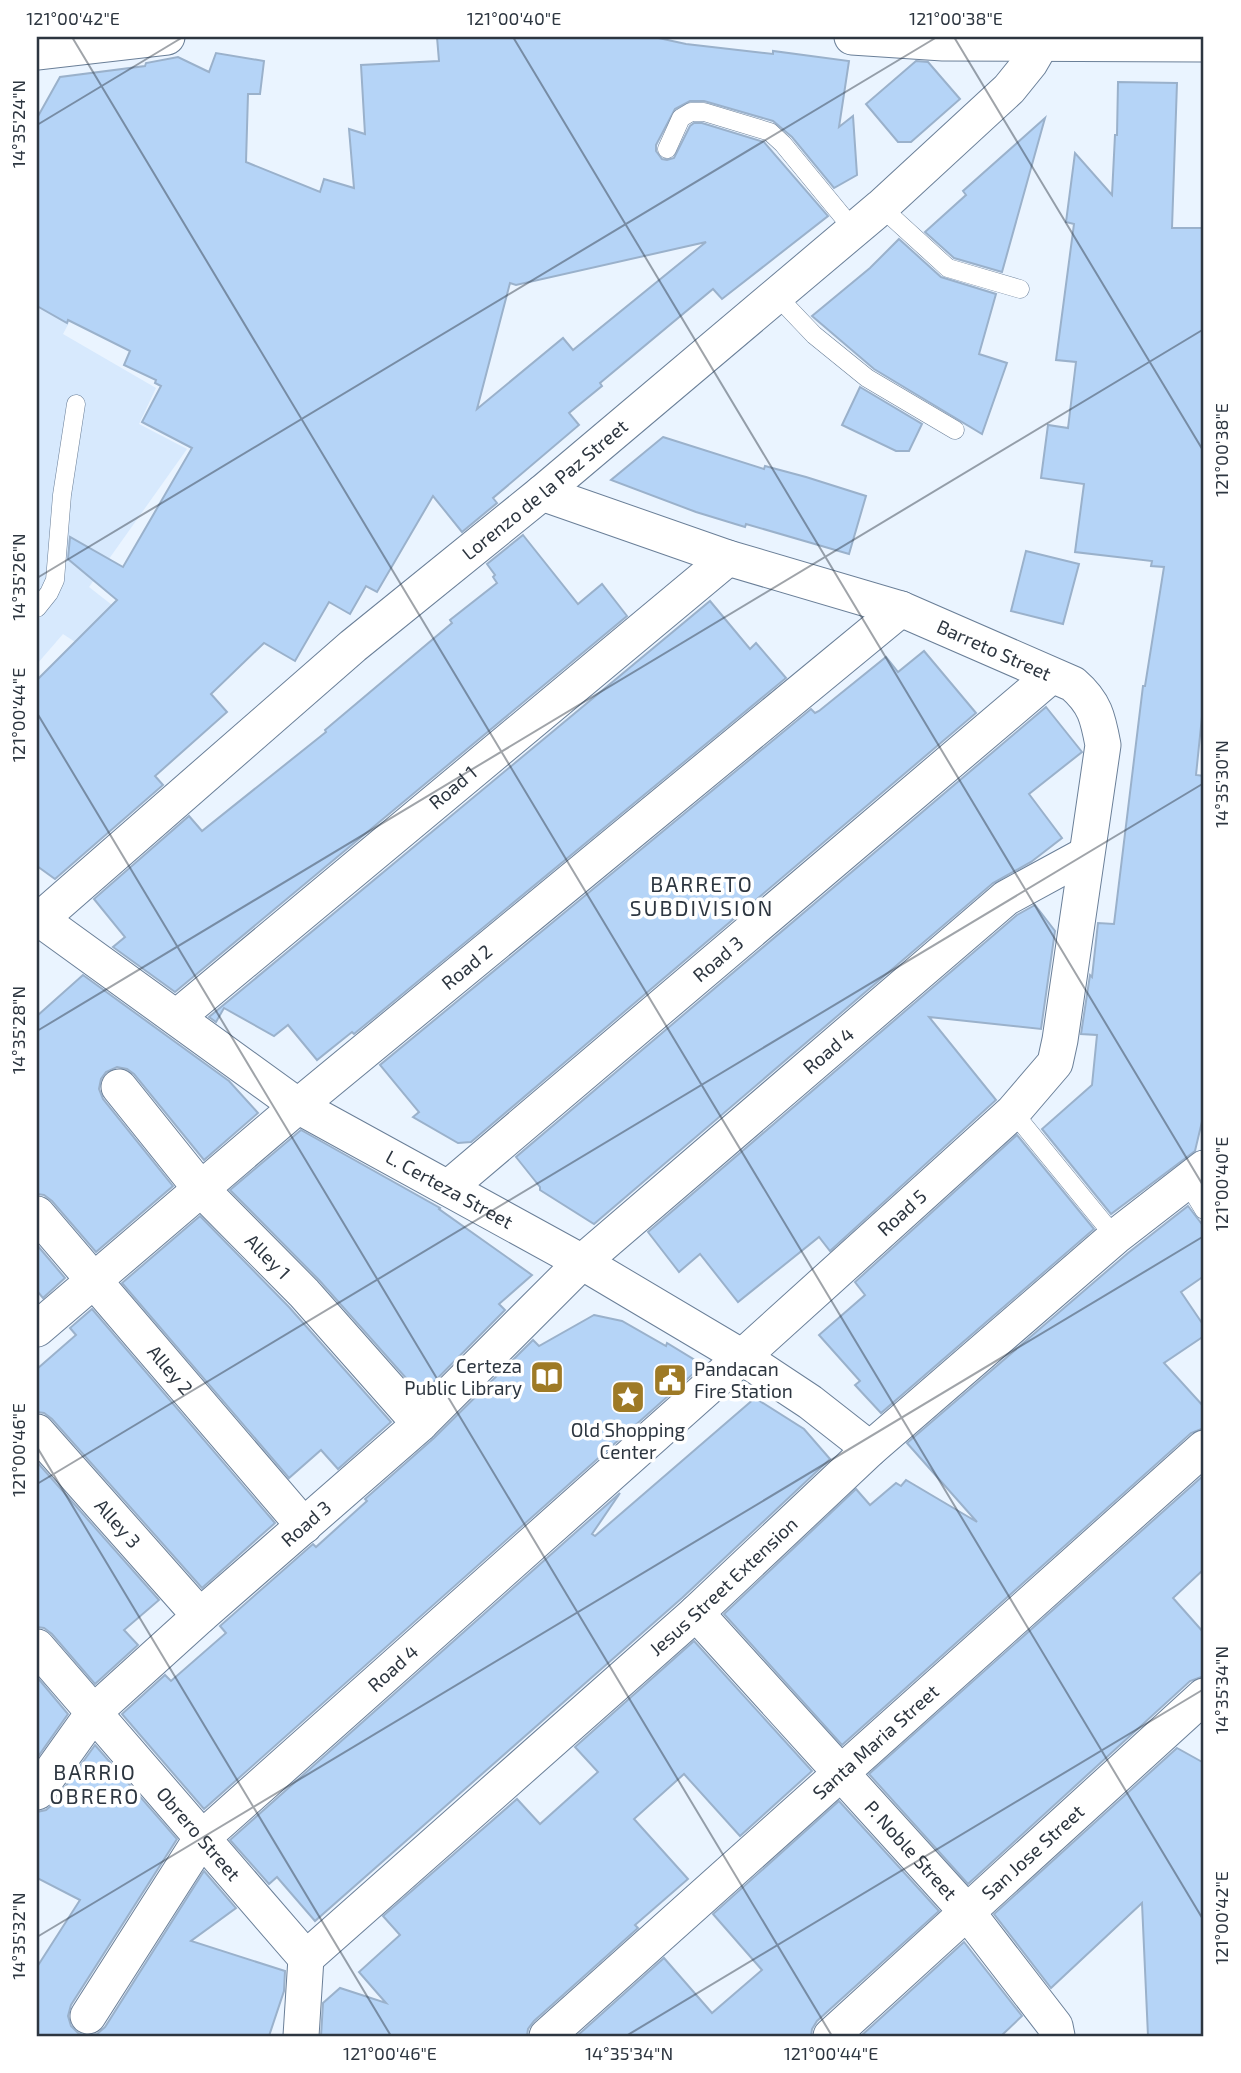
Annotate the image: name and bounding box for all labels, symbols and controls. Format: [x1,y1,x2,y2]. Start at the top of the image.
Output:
text: 121°00'42"E [26,7,120,29]
text: 121°00'40"E [467,7,561,29]
text: 121°00'38"E [909,7,1003,29]
text: 14°35'24"N [7,80,29,168]
text: 121°00'38"E [1210,403,1232,497]
street label: Lorenzo de la Paz Street [457,414,632,564]
text: 14°35'26"N [7,533,29,621]
street label: Barreto Street [934,614,1055,685]
text: 121°00'44"E [7,668,29,762]
text: 14°35'30"N [1210,740,1232,828]
street label: Road 1 [424,760,481,813]
district label: BARRETO SUBDIVISION [630,871,774,920]
street label: Road 3 [688,931,747,986]
street label: Road 2 [436,939,496,994]
text: 14°35'28"N [7,986,29,1074]
street label: Road 4 [798,1022,858,1078]
text: 121°00'40"E [1210,1137,1232,1231]
street label: L. Certeza Street [382,1145,517,1233]
street label: Road 5 [872,1184,931,1240]
street label: Alley 1 [241,1229,296,1284]
street label: Alley 2 [143,1340,198,1399]
place label: Certeza Public Library [404,1354,522,1399]
place label: Pandacan Fire Station [694,1357,793,1402]
library icon: Certeza Public Library [528,1358,566,1396]
public building icon: Pandacan Fire Station [651,1361,689,1399]
place icon: Old Shopping Center [609,1378,647,1416]
text: 121°00'46"E [7,1403,29,1497]
place label: Old Shopping Center [571,1418,686,1463]
street label: Alley 3 [91,1494,146,1552]
street label: Road 3 [276,1495,335,1551]
street label: Jesus Street Extension [644,1512,802,1660]
street label: Road 4 [363,1639,423,1696]
text: 14°35'34"N [1210,1646,1232,1734]
street label: Santa Maria Street [808,1679,943,1804]
district label: BARRIO OBRERO [50,1759,140,1808]
street label: Obrero Street [152,1782,246,1885]
street label: P. Noble Street [860,1795,962,1904]
street label: San Jose Street [977,1799,1088,1904]
text: 121°00'42"E [1210,1871,1232,1965]
text: 14°35'32"N [7,1892,29,1980]
text: 121°00'46"E [343,2042,437,2064]
text: 14°35'34"N [585,2042,673,2064]
text: 121°00'44"E [784,2042,878,2064]

